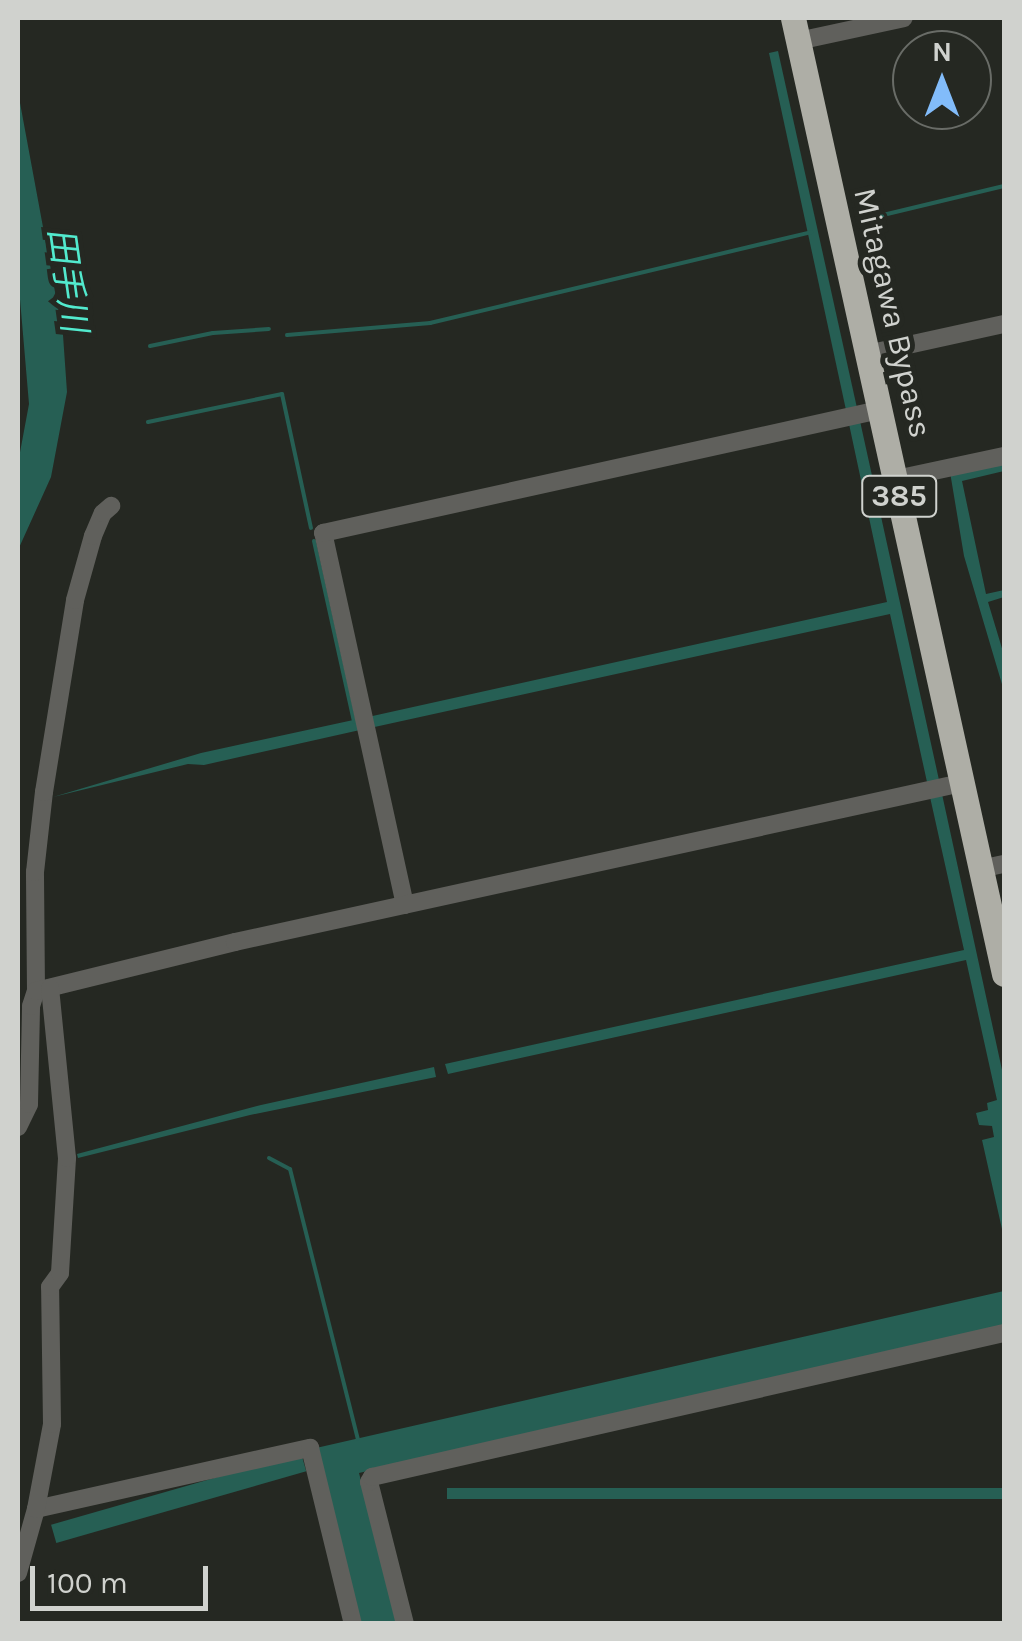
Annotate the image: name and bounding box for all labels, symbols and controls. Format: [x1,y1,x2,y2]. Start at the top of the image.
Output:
north arrow [892,30,992,130]
text: N [932,35,952,68]
street label: Mitagawa Bypass [845,184,939,442]
water label: 田手川 [39,225,95,335]
road number: 385 [859,471,939,521]
scale bar [35,1546,212,1608]
text: 100 m [47,1565,128,1601]

